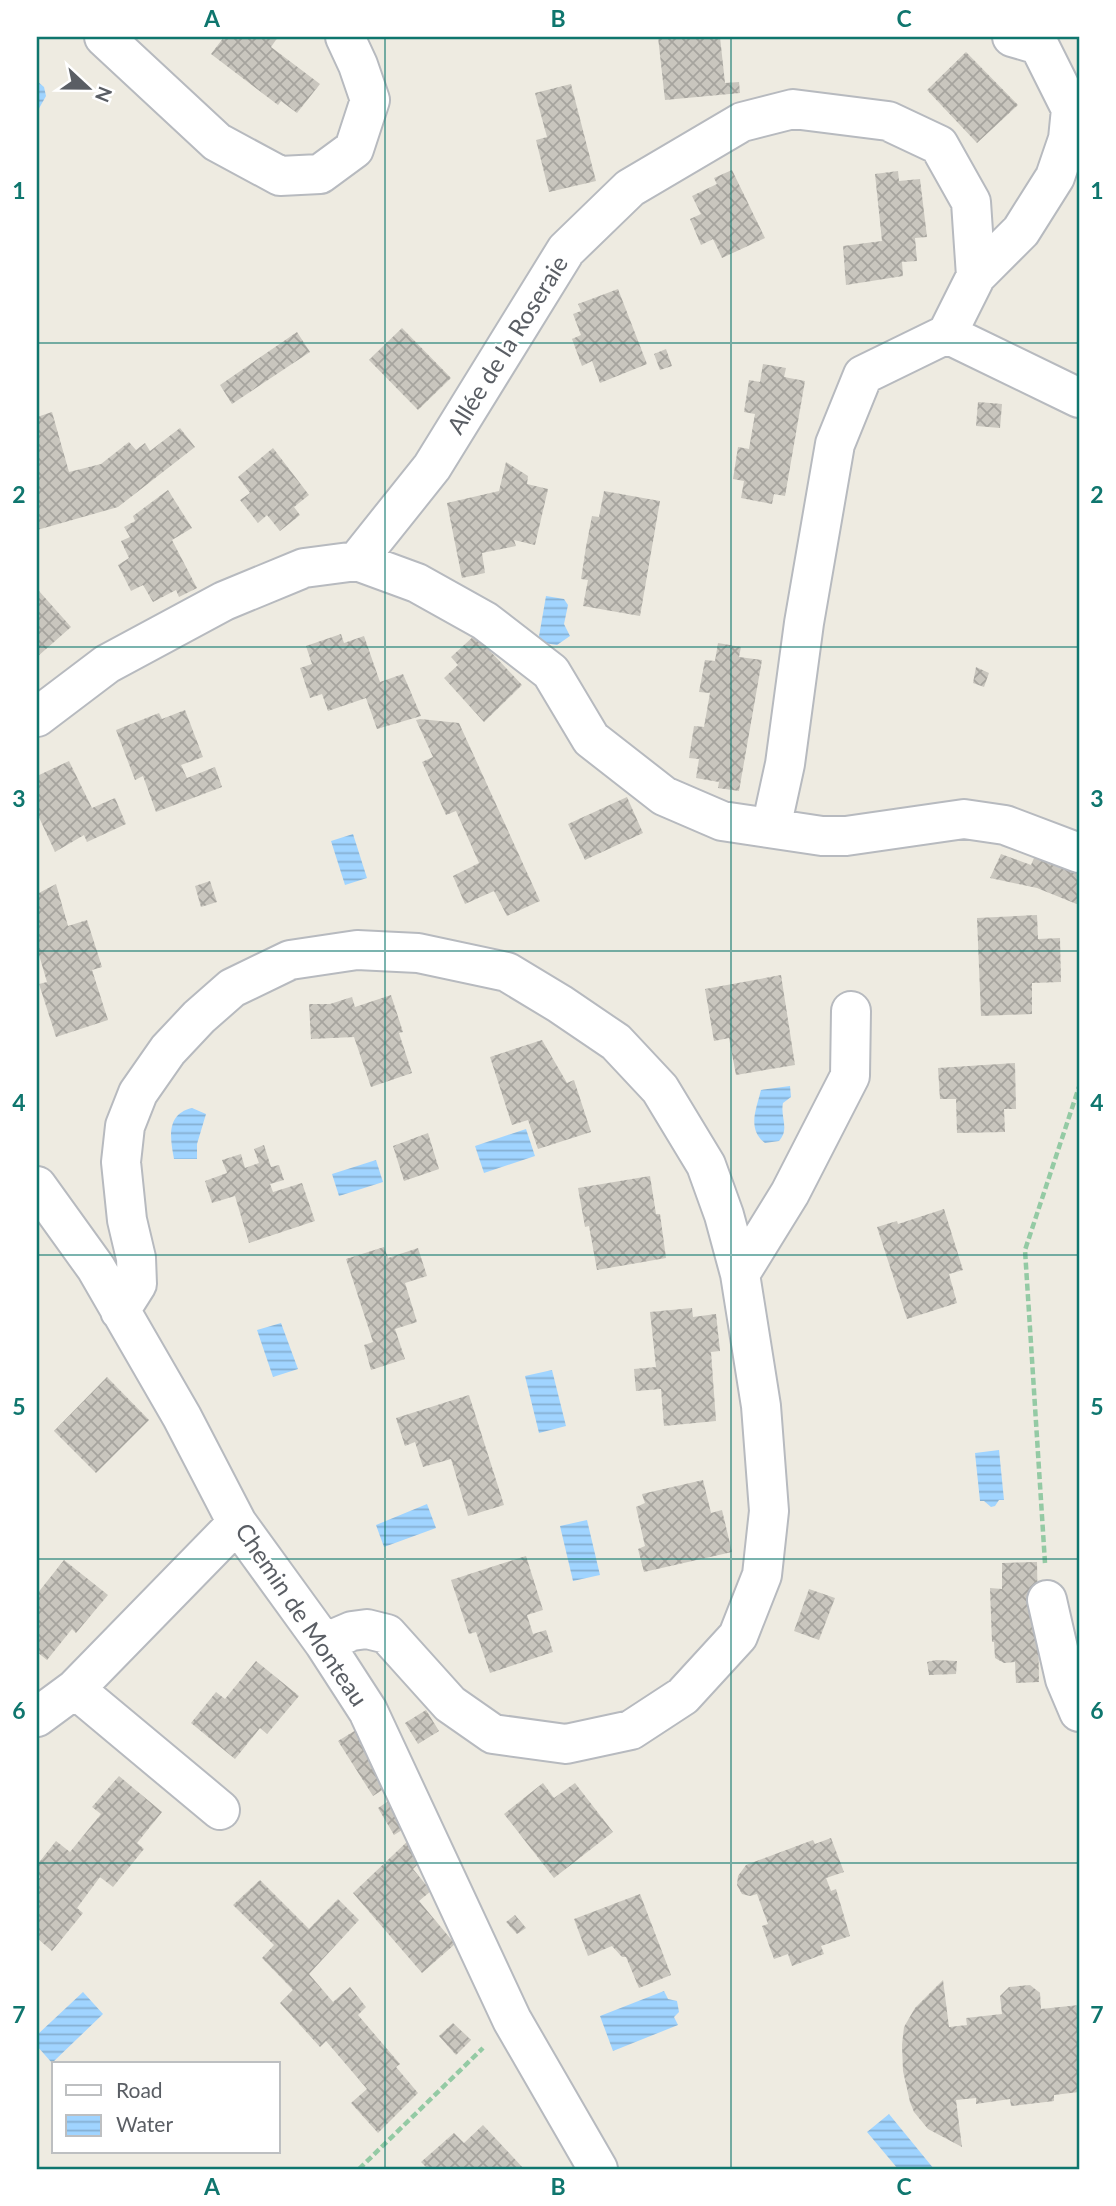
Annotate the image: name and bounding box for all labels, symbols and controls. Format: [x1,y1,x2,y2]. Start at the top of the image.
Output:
text: A [203,4,221,32]
text: B [550,4,566,32]
text: C [896,4,912,32]
north arrow [52,52,122,122]
text: N [91,83,118,106]
text: 1 [12,176,26,204]
text: 1 [1090,176,1104,204]
street label: Allée de la Roseraie [440,250,573,439]
text: 2 [12,480,26,508]
text: 2 [1090,480,1104,508]
text: 3 [12,784,26,812]
text: 3 [1090,784,1104,812]
text: 4 [12,1088,26,1116]
text: 4 [1090,1088,1104,1116]
text: 5 [12,1392,26,1420]
text: 5 [1090,1392,1104,1420]
street label: Chemin de Monteau [230,1517,374,1711]
text: 6 [12,1696,26,1724]
text: 6 [1090,1696,1104,1724]
text: 7 [12,2000,26,2028]
text: 7 [1090,2000,1104,2028]
legend [52,2062,280,2154]
text: Road [116,2077,163,2102]
text: Water [116,2111,173,2136]
text: A [203,2172,221,2200]
text: B [550,2172,566,2200]
text: C [896,2172,912,2200]

